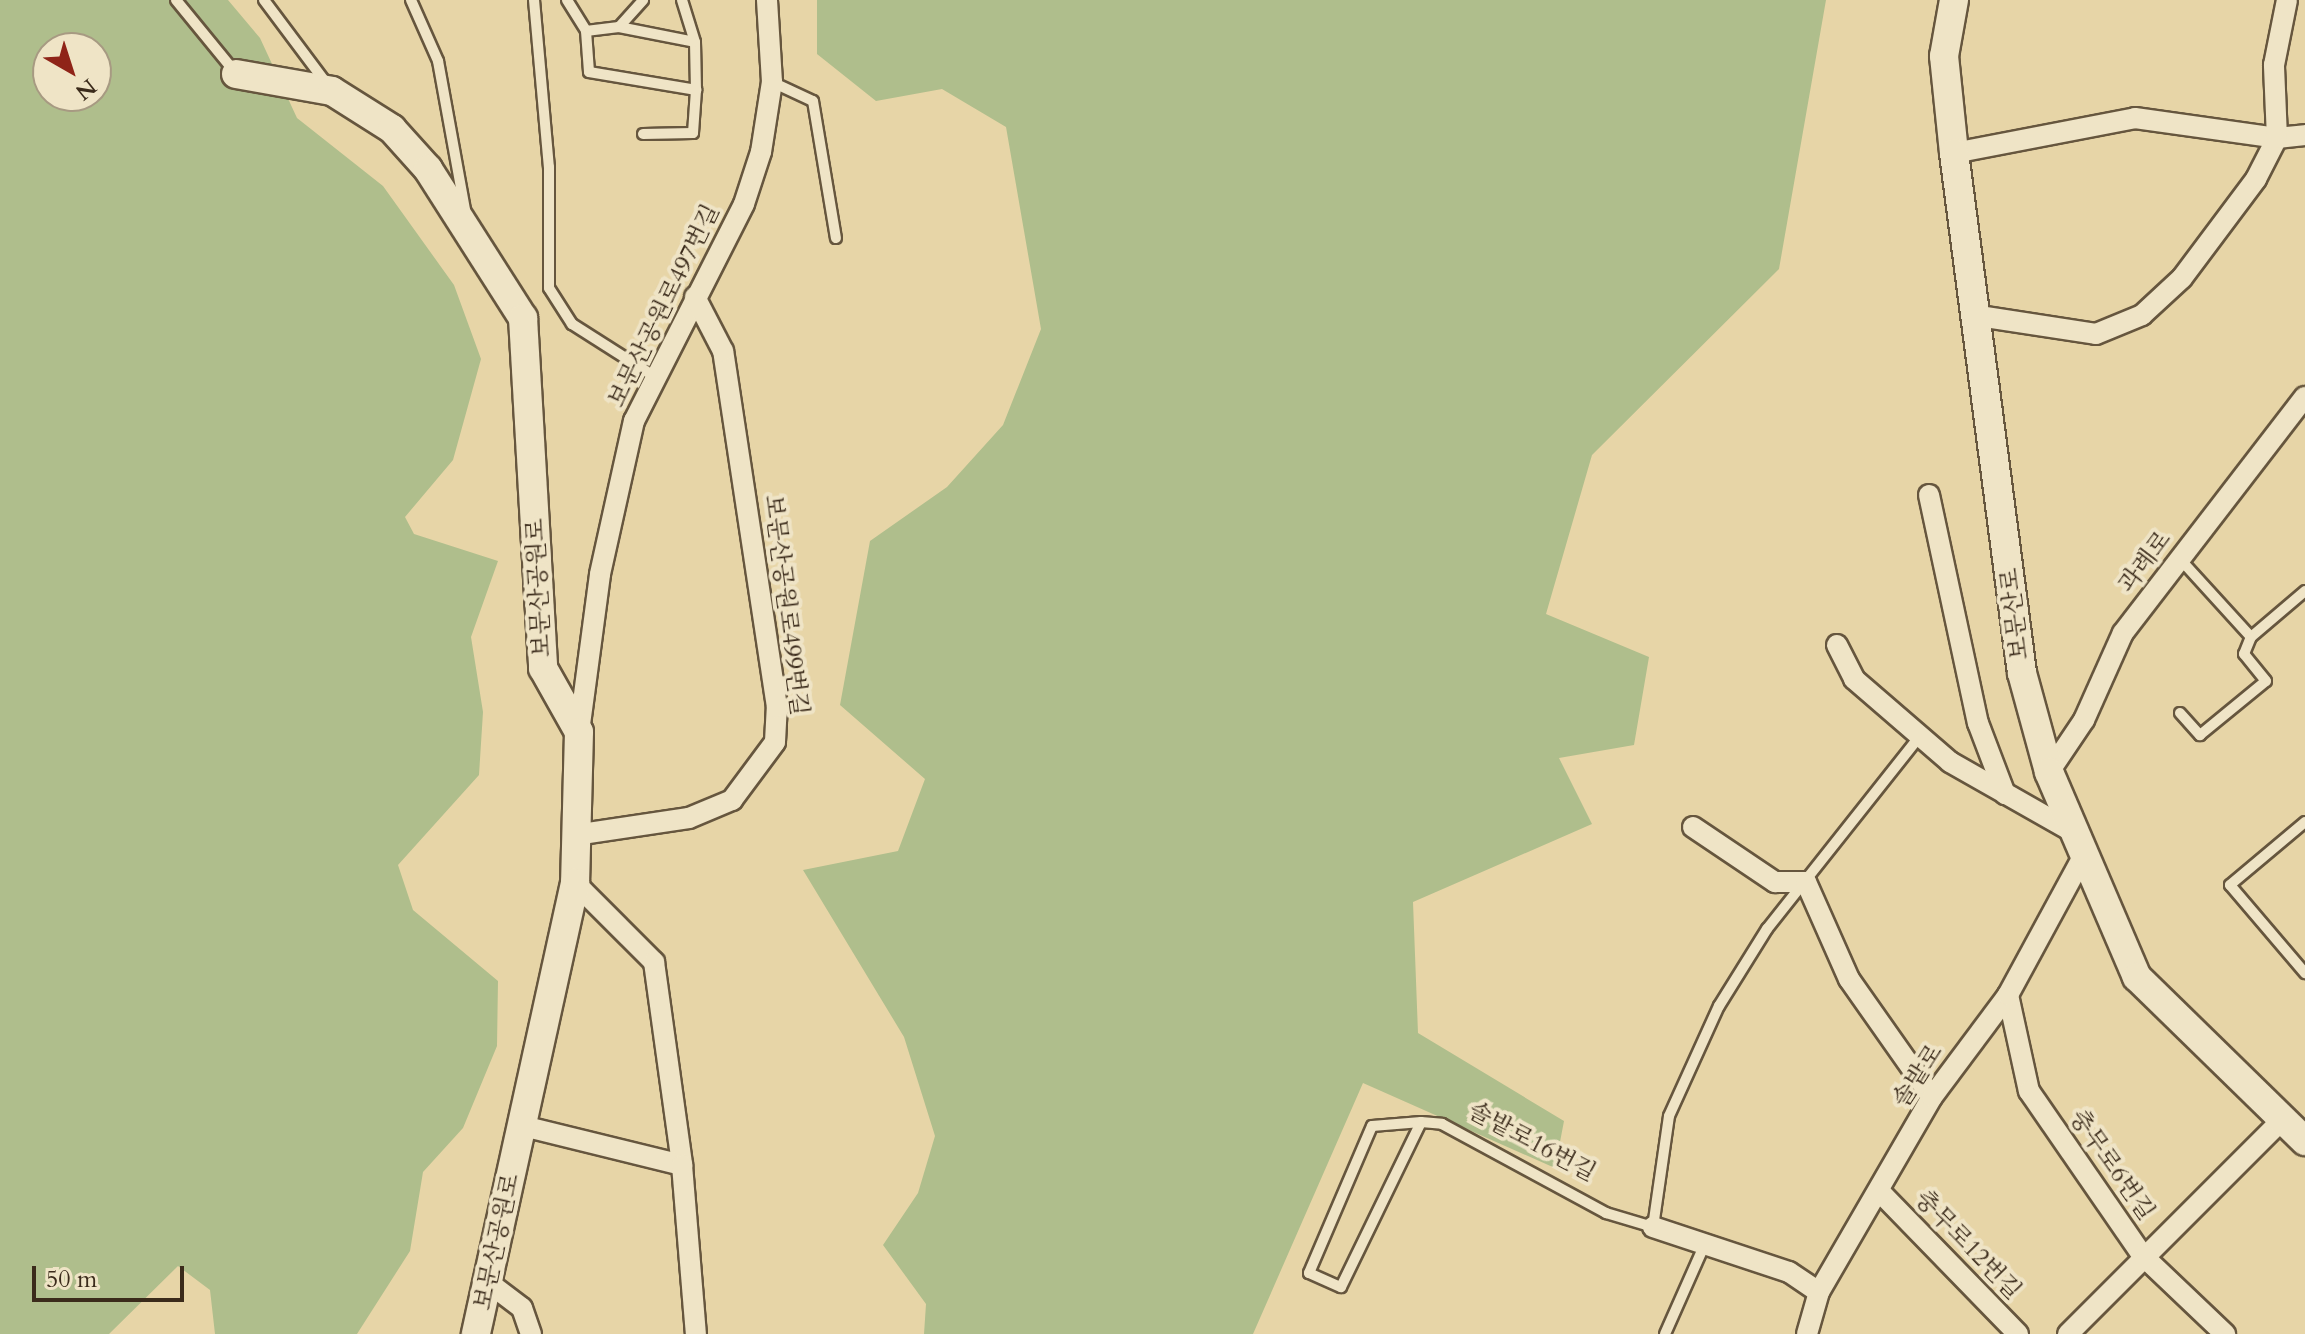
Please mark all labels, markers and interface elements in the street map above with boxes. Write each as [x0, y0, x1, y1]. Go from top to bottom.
north arrow [32, 32, 112, 112]
text: N [69, 71, 103, 107]
street label: 보문산공원로497번길 [602, 200, 726, 412]
street label: 보문산공원로499번길 [758, 493, 814, 717]
street label: 보문산공원로 [521, 518, 557, 658]
street label: 과례로 [2113, 526, 2177, 598]
street label: 보문산로 [1995, 566, 2035, 662]
street label: 솔밭로 [1887, 1039, 1949, 1113]
street label: 솔밭로16번길 [1463, 1096, 1601, 1188]
street label: 충무로6번길 [2063, 1104, 2161, 1226]
street label: 보문산공원로 [468, 1171, 526, 1313]
street label: 충무로12번길 [1909, 1184, 2027, 1306]
scale bar [36, 1250, 188, 1300]
text: 50 m [46, 1263, 97, 1296]

